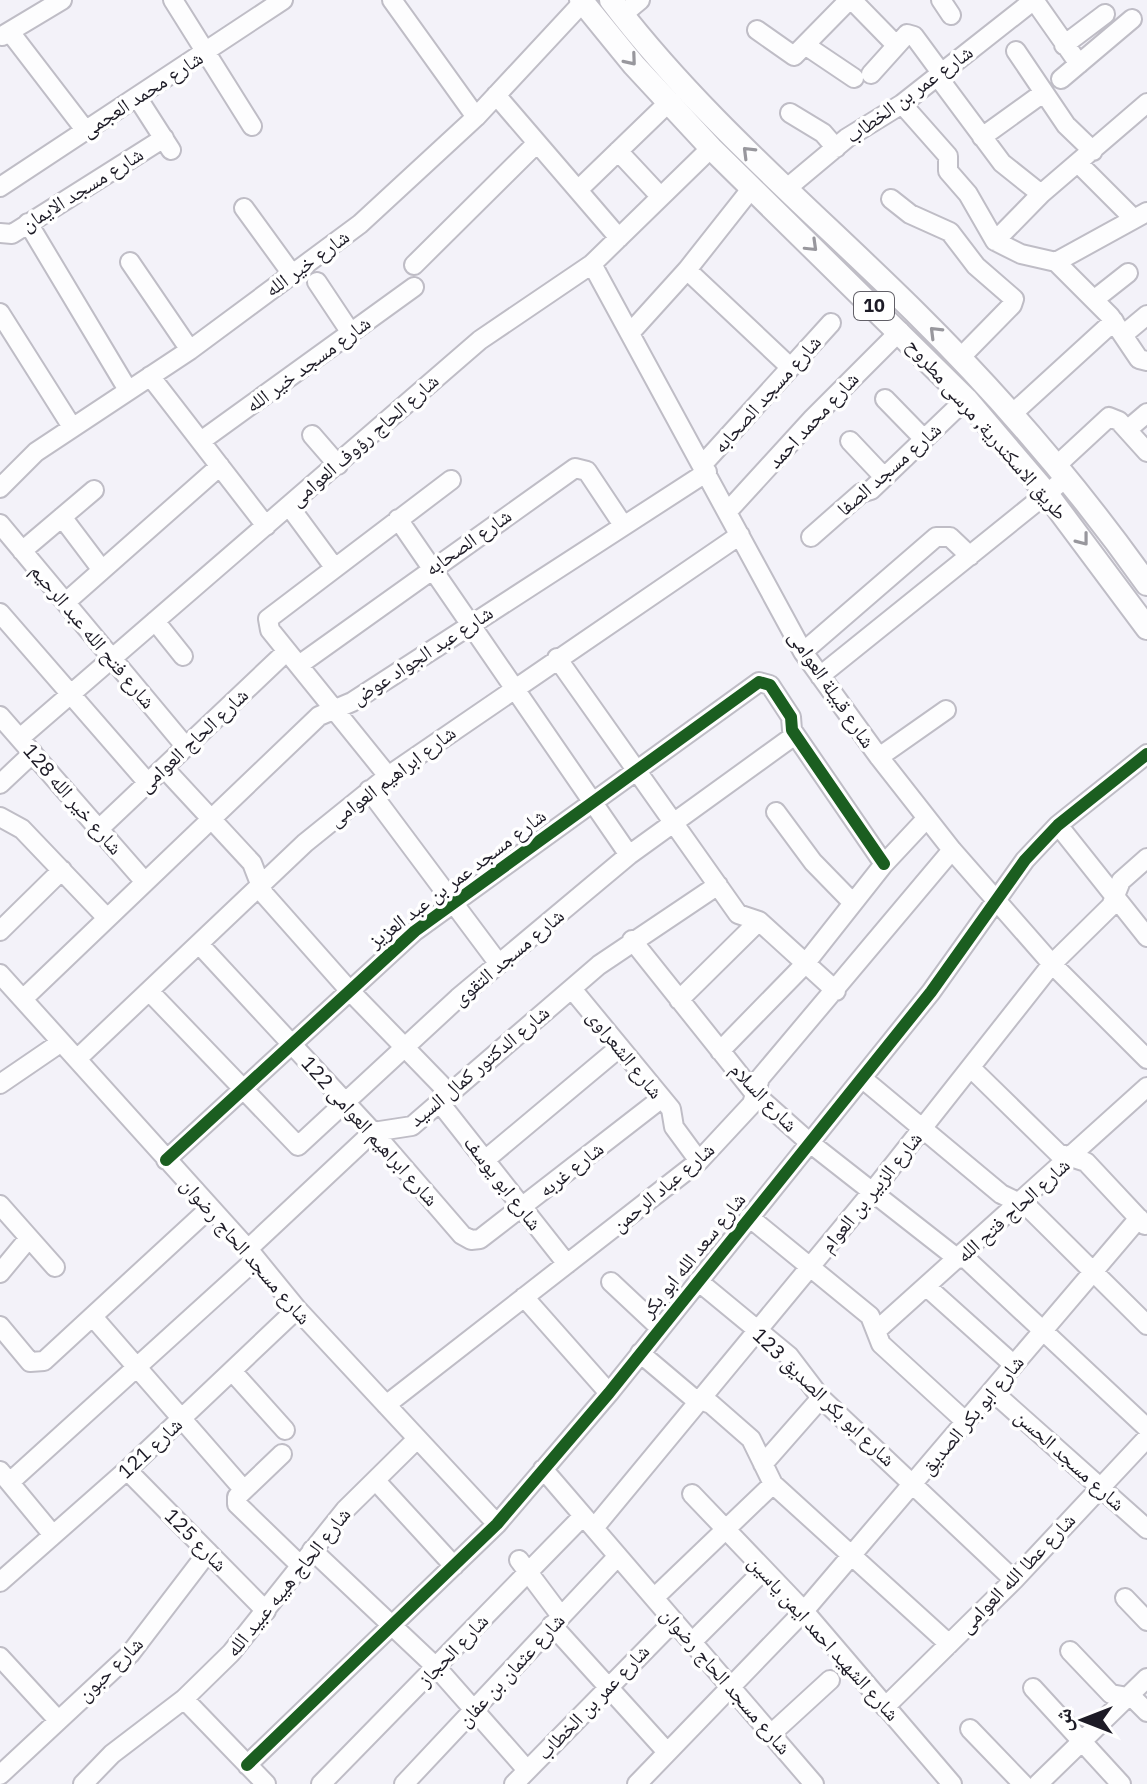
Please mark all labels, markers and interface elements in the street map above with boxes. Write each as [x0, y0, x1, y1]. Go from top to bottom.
street label: شارع عمر بن الخطاب [840, 38, 978, 149]
street label: شارع محمد العجمى [76, 44, 208, 143]
one-way arrow [621, 51, 636, 66]
street label: شارع مسجد الايمان [15, 140, 148, 237]
one-way arrow [743, 146, 757, 161]
street label: شارع خير الله [259, 223, 354, 302]
one-way arrow [803, 237, 817, 252]
road number: 10 [854, 292, 894, 320]
street label: شارع مسجد خير الله [240, 309, 376, 418]
one-way arrow [930, 327, 944, 341]
street label: شارع مسجد الصحابه [706, 329, 827, 458]
street label: طريق الاسكندرية, مرسى مطروح [901, 332, 1074, 525]
street label: شارع محمد احمد [761, 366, 864, 474]
street label: شارع الحاج رؤوف العوامى [283, 367, 444, 512]
street label: شارع مسجد الصفا [831, 416, 947, 521]
street label: شارع الصحابه [419, 502, 517, 581]
one-way arrow [1073, 531, 1088, 545]
street label: شارع فتح الله عبد الرحيم [24, 557, 162, 715]
street label: شارع عبد الجواد عوض [346, 599, 498, 710]
street label: شارع قبيلة العوامى [783, 624, 882, 753]
street label: شارع الحاج العوامى [132, 681, 254, 798]
street label: شارع ابراهيم العوامى [323, 719, 461, 833]
street label: شارع خير الله 128 [18, 737, 129, 860]
street label: شارع مسجد عمر بن عبد العزيز [361, 802, 551, 954]
street label: شارع مسجد التقوى [446, 902, 569, 1011]
street label: شارع الدكتور كمال السيد [403, 999, 555, 1132]
street label: شارع الشعراوى [581, 1003, 670, 1104]
street label: شارع ابراهيم العوامى 122 [295, 1050, 445, 1212]
street label: شارع السلام [724, 1056, 804, 1138]
street label: شارع الزبير بن العوام [813, 1126, 929, 1258]
street label: شارع ابو يوسف [458, 1130, 549, 1235]
street label: شارع غربه [533, 1135, 609, 1202]
street label: شارع عباد الرحمن [606, 1136, 720, 1238]
street label: شارع الحاج فتح الله [950, 1151, 1075, 1268]
street label: شارع مسجد الحاج رضوان [175, 1171, 318, 1330]
street label: شارع سعد الله ابو بكر [633, 1187, 751, 1323]
street label: شارع ابو بكر الصديق 123 [747, 1321, 902, 1472]
street label: شارع ابو بكر الصديق [914, 1349, 1030, 1480]
street label: شارع مسجد الحسن [1009, 1403, 1131, 1516]
street label: شارع 121 [112, 1411, 188, 1484]
street label: شارع الحاج هيبه عبيد الله [219, 1501, 356, 1662]
street label: شارع 125 [159, 1502, 234, 1577]
street label: شارع عطا الله العوامى [952, 1507, 1081, 1639]
street label: شارع الشهيد احمد ايمن ياسين [743, 1549, 906, 1726]
street label: شارع مسجد الحاج رضوان [655, 1601, 798, 1760]
street label: شارع الحجاز [411, 1607, 494, 1693]
street label: شارع عثمان بن عفان [451, 1607, 570, 1732]
street label: شارع حبون [71, 1630, 149, 1707]
street label: شارع عمر بن الخطاب [530, 1638, 655, 1765]
north arrow [1043, 1680, 1123, 1760]
text: ش [1048, 1708, 1077, 1732]

